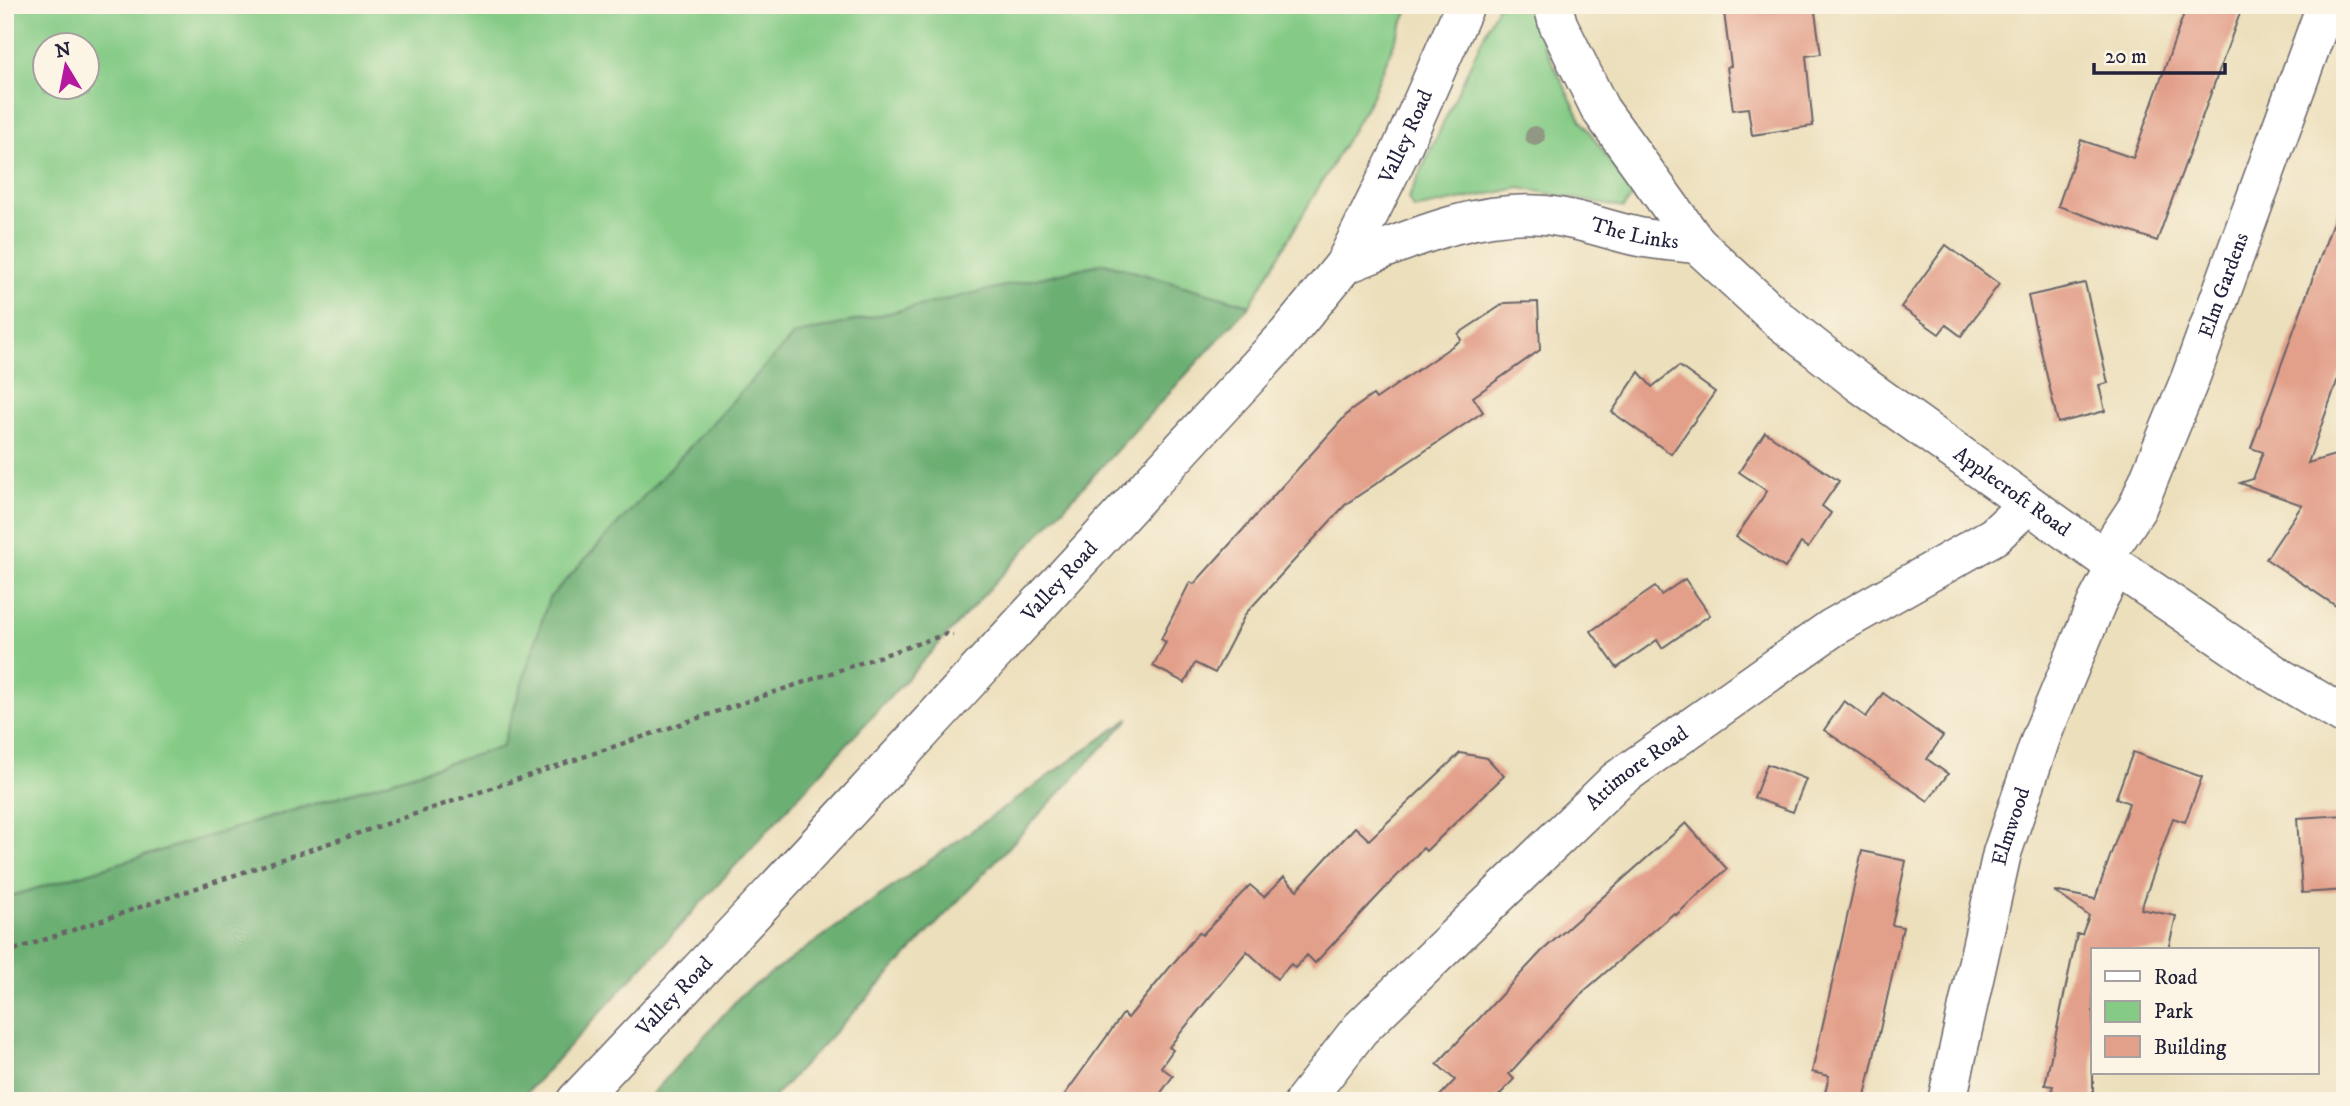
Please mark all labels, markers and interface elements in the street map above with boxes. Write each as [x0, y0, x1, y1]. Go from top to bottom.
north arrow [32, 32, 102, 102]
scale bar [2094, 32, 2226, 76]
text: N [54, 38, 73, 63]
text: 20 m [2105, 44, 2147, 70]
street label: Valley Road [1373, 85, 1439, 189]
street label: The Links [1588, 212, 1680, 255]
street label: Elm Gardens [2193, 229, 2255, 342]
street label: Applecroft Road [1948, 441, 2076, 543]
street label: Valley Road [1016, 536, 1104, 628]
street label: Attimore Road [1580, 720, 1694, 816]
street label: Elmwood [1987, 783, 2036, 868]
legend [2091, 948, 2318, 1074]
street label: Valley Road [630, 951, 719, 1043]
text: Road [2154, 965, 2198, 991]
text: Park [2154, 999, 2194, 1025]
text: Building [2154, 1035, 2227, 1061]

